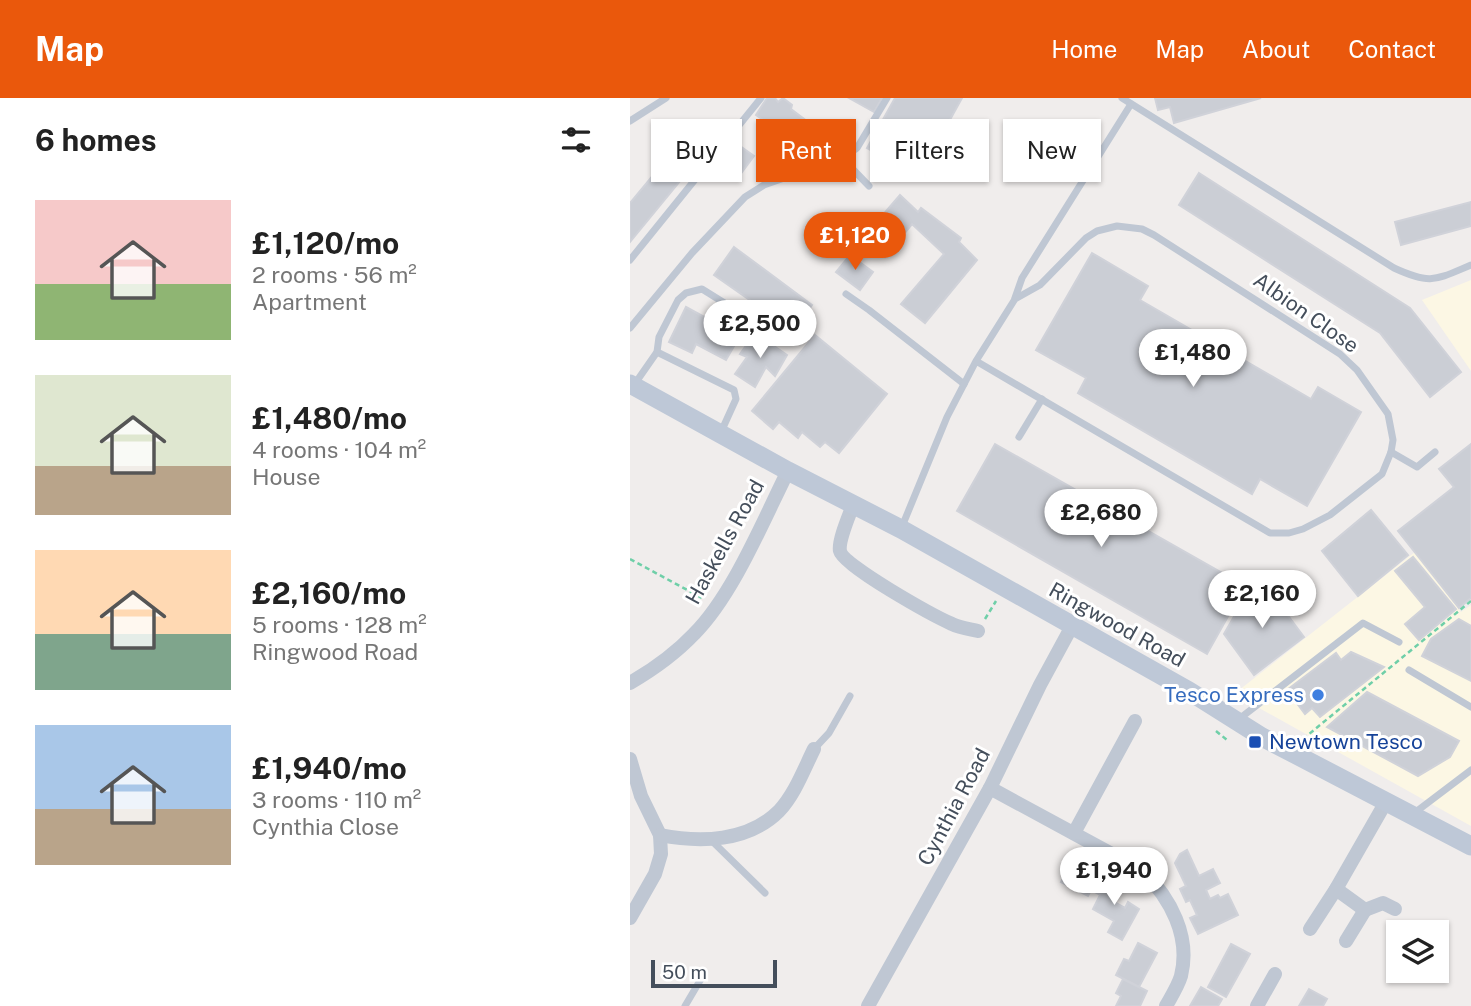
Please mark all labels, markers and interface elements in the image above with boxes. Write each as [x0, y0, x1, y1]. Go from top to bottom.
text: Map [35, 30, 104, 68]
text: Home [1051, 35, 1117, 63]
text: Map [1155, 35, 1204, 63]
text: About [1242, 35, 1310, 63]
text: Contact [1348, 35, 1436, 63]
chip: Buy [651, 119, 742, 182]
chip: Rent [756, 119, 856, 182]
chip: Filters [870, 119, 989, 182]
chip: New [1003, 119, 1101, 182]
icon: filters [557, 121, 595, 159]
text: 6 homes [35, 122, 157, 158]
pin: £1,120 [798, 212, 912, 272]
text: £1,120 [820, 221, 890, 248]
text: £1,120/mo [252, 225, 399, 261]
icon: home [91, 228, 175, 312]
text: 2 rooms · 56 m² [252, 261, 417, 288]
street label: Albion Close [1249, 267, 1364, 358]
text: Apartment [252, 288, 367, 315]
pin: £2,500 [703, 300, 817, 360]
text: £2,500 [720, 309, 800, 336]
pin: £1,480 [1136, 330, 1250, 389]
text: £1,480 [1155, 338, 1231, 365]
text: £1,480/mo [252, 400, 407, 436]
icon: home [91, 403, 175, 487]
text: 4 rooms · 104 m² [252, 436, 426, 463]
text: House [252, 463, 320, 490]
street label: Haskells Road [680, 475, 769, 609]
pin: £2,680 [1044, 490, 1158, 549]
text: £2,680 [1060, 498, 1142, 525]
pin: £2,160 [1205, 570, 1319, 630]
text: £2,160/mo [252, 575, 406, 611]
street label: Ringwood Road [1045, 577, 1190, 672]
icon: home [91, 578, 175, 662]
text: £2,160 [1224, 579, 1300, 606]
text: 5 rooms · 128 m² [252, 611, 427, 638]
text: Ringwood Road [252, 638, 418, 665]
place label: Tesco Express [1164, 682, 1304, 707]
marker: Tesco Express [1310, 687, 1326, 703]
place label: Newtown Tesco [1269, 729, 1423, 754]
marker: Newtown Tesco [1247, 734, 1263, 750]
street label: Cynthia Road [912, 744, 995, 870]
text: £1,940/mo [252, 750, 407, 786]
icon: home [91, 753, 175, 837]
text: 3 rooms · 110 m² [252, 786, 421, 813]
text: Cynthia Close [252, 813, 399, 840]
pin: £1,940 [1057, 848, 1171, 907]
text: £1,940 [1076, 856, 1152, 883]
map controls [1386, 920, 1449, 983]
button: layers [1386, 920, 1449, 983]
scale bar [651, 957, 777, 989]
text: 50 m [662, 961, 707, 983]

